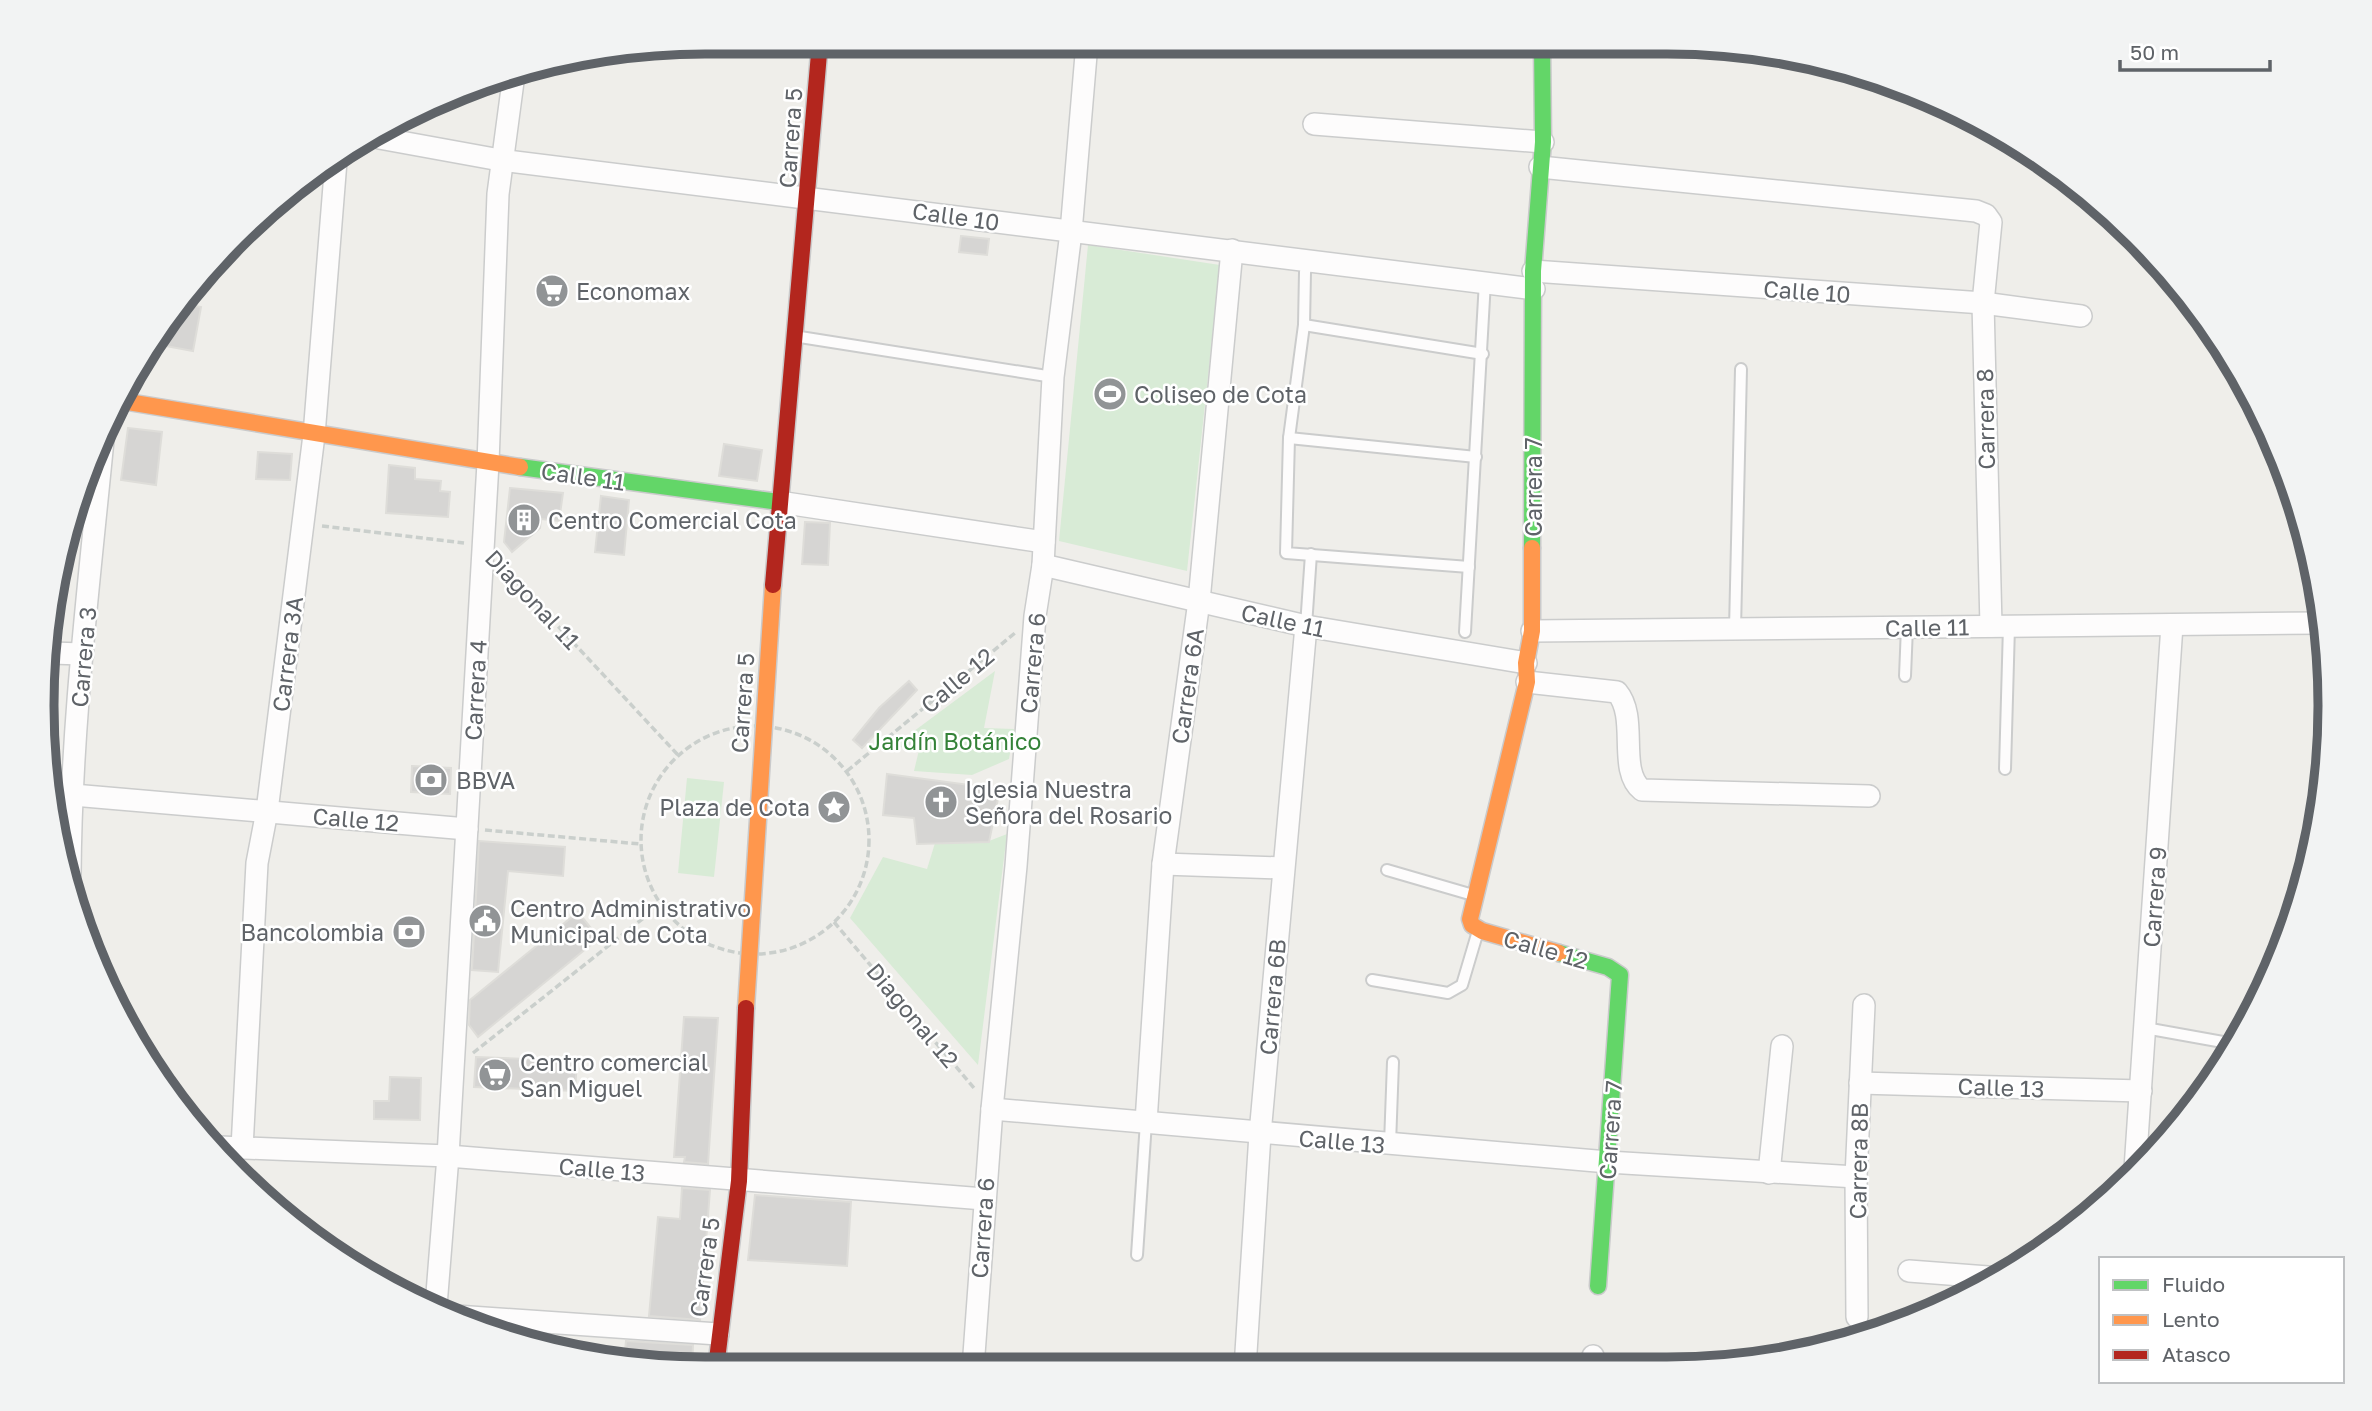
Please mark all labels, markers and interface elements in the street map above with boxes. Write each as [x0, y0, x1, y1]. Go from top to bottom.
scale bar [2120, 28, 2270, 72]
text: 50 m [2130, 39, 2179, 65]
street label: Carrera 5 [773, 87, 807, 189]
street label: Calle 10 [911, 196, 1001, 236]
supermarket icon: Economax [533, 272, 571, 310]
street label: Calle 10 [1762, 274, 1852, 308]
place label: Economax [576, 277, 690, 305]
street label: Carrera 8 [1970, 368, 2000, 470]
sports icon: Coliseo de Cota [1091, 375, 1129, 413]
place label: Coliseo de Cota [1134, 380, 1307, 408]
street label: Carrera 7 [1519, 437, 1547, 537]
street label: Calle 11 [539, 456, 627, 496]
building icon: Centro Comercial Cota [505, 501, 543, 539]
place label: Centro Comercial Cota [548, 506, 797, 534]
street label: Diagonal 11 [480, 543, 586, 655]
street label: Carrera 3A [266, 595, 308, 713]
street label: Calle 11 [1239, 598, 1327, 642]
street label: Carrera 3 [65, 606, 101, 708]
street label: Carrera 6 [1014, 611, 1050, 715]
street label: Calle 11 [1884, 612, 1970, 642]
street label: Carrera 6A [1165, 626, 1209, 746]
street label: Carrera 4 [458, 639, 492, 741]
street label: Calle 12 [915, 641, 999, 719]
street label: Carrera 5 [725, 652, 759, 754]
park label: Jardín Botánico [869, 727, 1041, 755]
bank icon: BBVA [412, 761, 450, 799]
place label: BBVA [456, 766, 515, 794]
place label: Iglesia Nuestra Señora del Rosario [965, 775, 1172, 829]
church icon: Iglesia Nuestra Señora del Rosario [922, 783, 960, 821]
place icon: Plaza de Cota [815, 788, 853, 826]
place label: Plaza de Cota [659, 793, 810, 821]
street label: Calle 12 [312, 801, 400, 837]
street label: Carrera 9 [2137, 846, 2171, 948]
place label: Centro Administrativo Municipal de Cota [510, 894, 751, 948]
public building icon: Centro Administrativo Municipal de Cota [466, 902, 504, 940]
bank icon: Bancolombia [390, 913, 428, 951]
place label: Bancolombia [241, 918, 384, 946]
street label: Calle 12 [1500, 924, 1592, 974]
street label: Carrera 6B [1253, 938, 1291, 1056]
street label: Diagonal 12 [861, 957, 965, 1073]
place label: Centro comercial San Miguel [520, 1048, 708, 1102]
supermarket icon: Centro comercial San Miguel [476, 1056, 514, 1094]
street label: Calle 13 [1957, 1071, 2045, 1103]
street label: Carrera 7 [1593, 1079, 1627, 1181]
street label: Carrera 8B [1843, 1102, 1873, 1220]
street label: Calle 13 [1298, 1123, 1386, 1159]
street label: Calle 13 [558, 1151, 646, 1187]
street label: Carrera 6 [965, 1177, 999, 1279]
street label: Carrera 5 [683, 1215, 725, 1319]
legend [2099, 1257, 2344, 1383]
text: Fluido [2162, 1271, 2225, 1297]
text: Lento [2162, 1306, 2220, 1332]
text: Atasco [2162, 1341, 2231, 1367]

